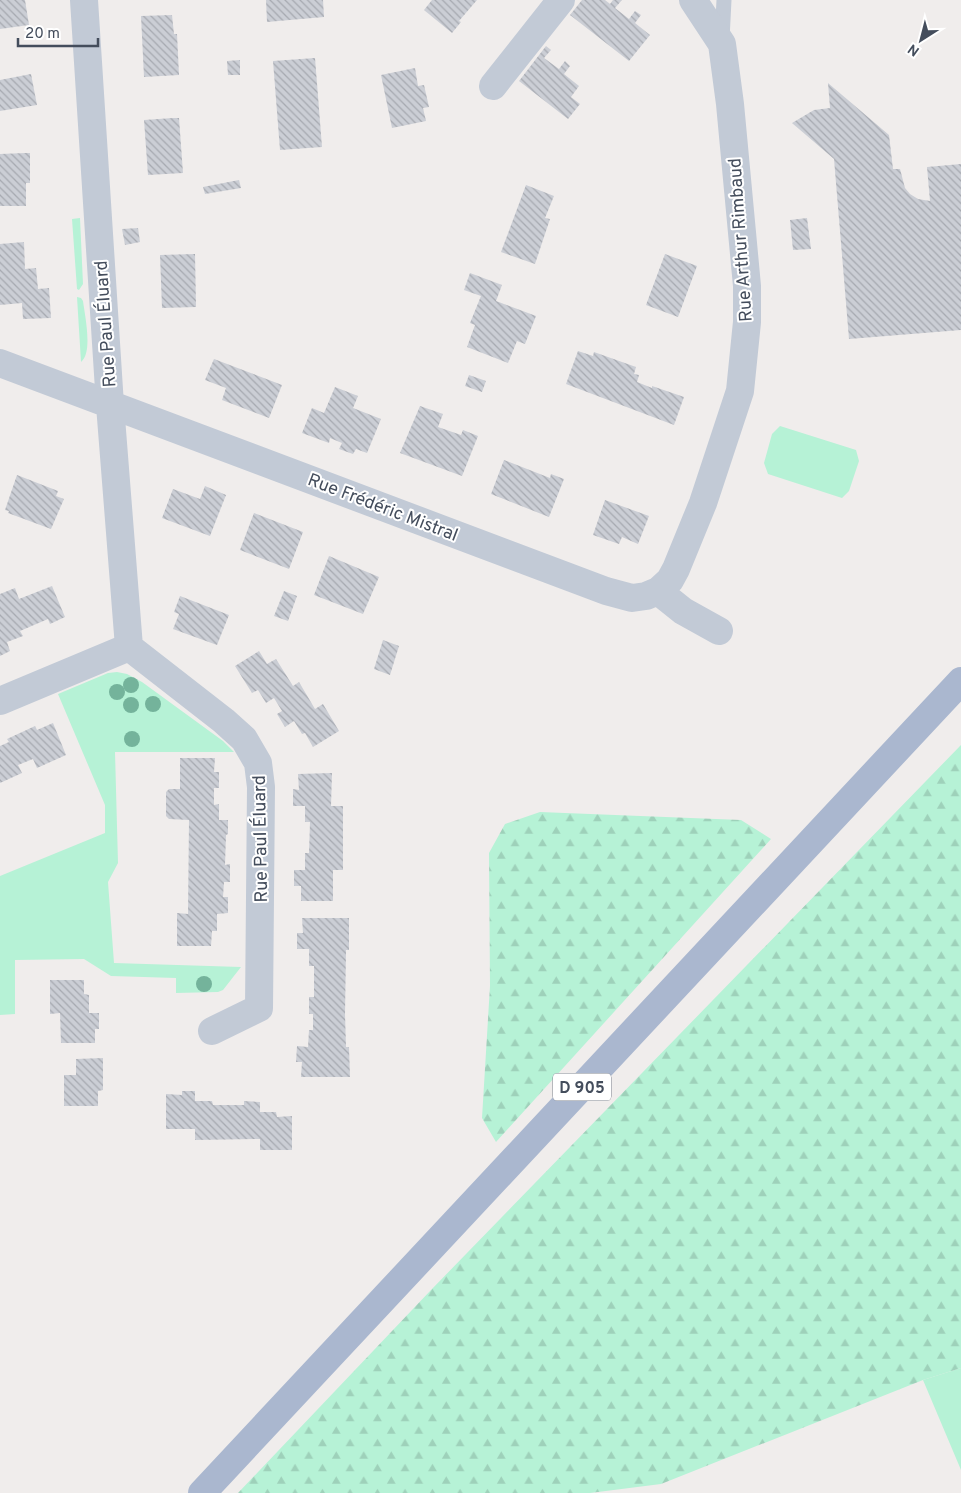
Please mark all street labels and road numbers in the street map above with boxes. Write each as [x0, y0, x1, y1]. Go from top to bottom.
street label: Rue Arthur Rimbaud [724, 157, 759, 323]
street label: Rue Paul Éluard [89, 260, 122, 388]
street label: Rue Frédéric Mistral [304, 469, 461, 548]
street label: Rue Paul Éluard [247, 775, 274, 903]
road number: D 905 [553, 1074, 611, 1100]

